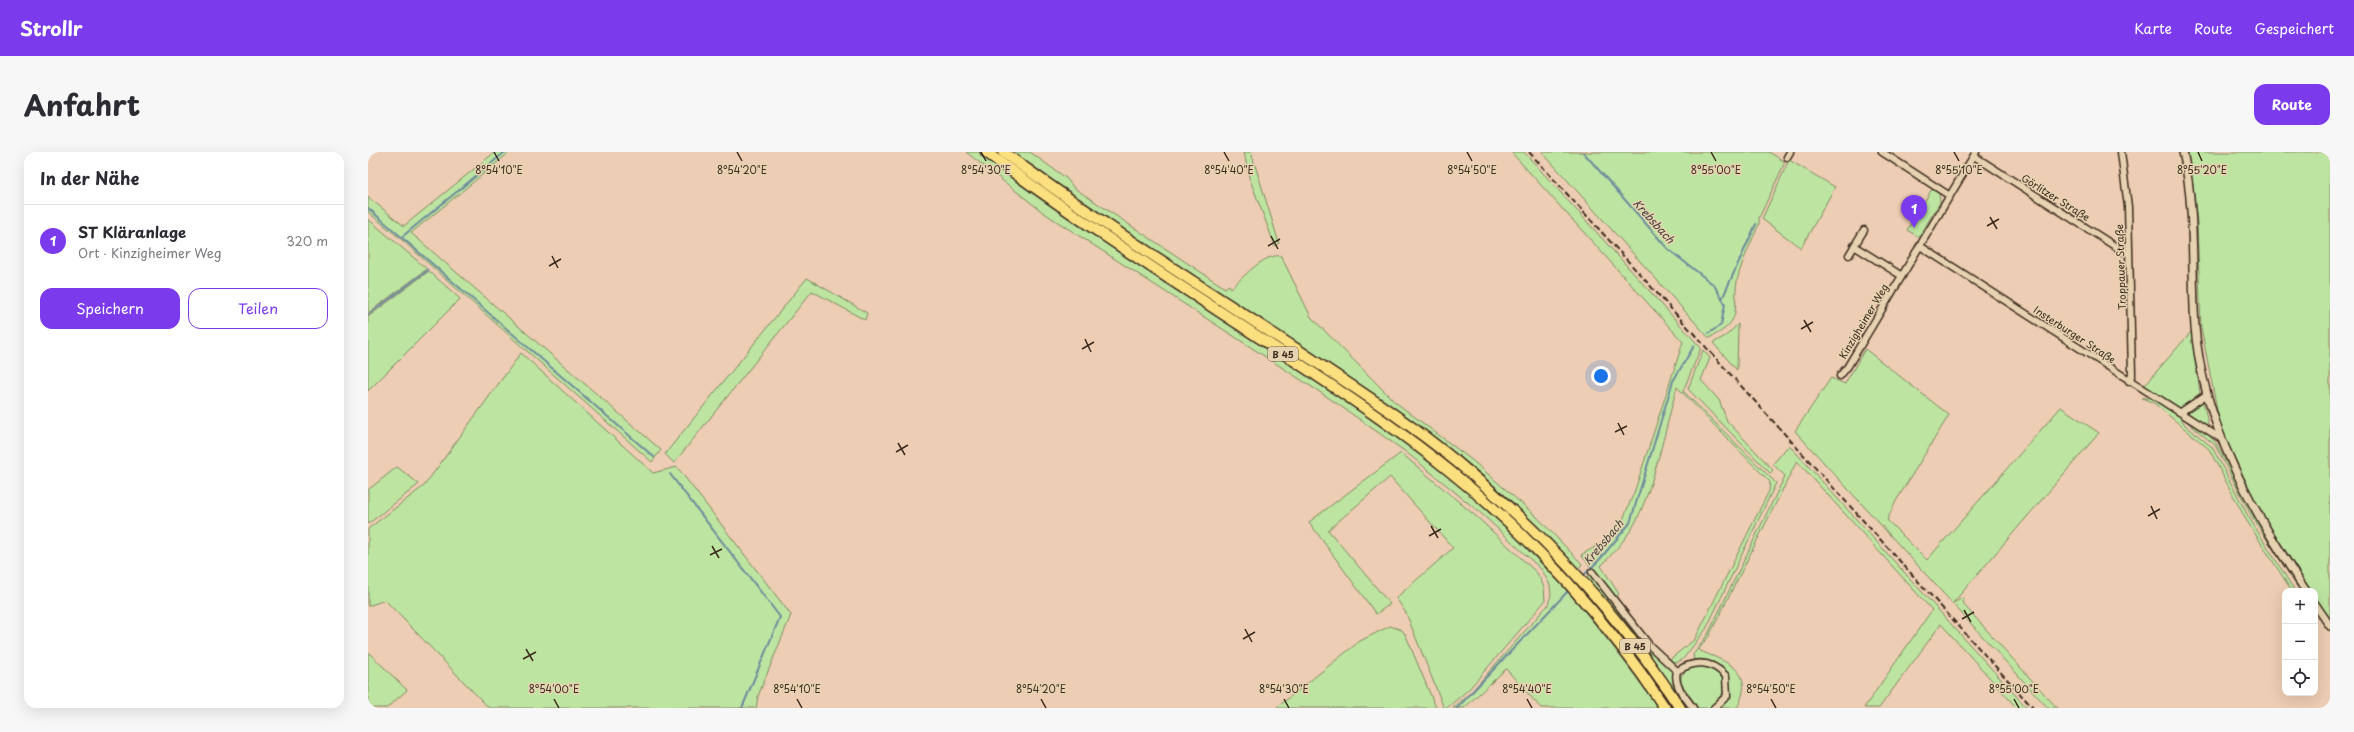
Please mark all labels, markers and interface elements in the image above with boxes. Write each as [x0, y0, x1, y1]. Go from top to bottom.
text: Strollr [20, 14, 83, 42]
text: Karte [2134, 18, 2172, 39]
text: Route [2194, 18, 2232, 39]
text: Gespeichert [2254, 18, 2334, 39]
text: Anfahrt [24, 83, 140, 126]
button: Route [2254, 84, 2330, 125]
text: 8°54'10"E [475, 162, 523, 177]
text: 8°54'20"E [717, 162, 767, 177]
text: 8°54'30"E [961, 162, 1011, 177]
text: 8°54'40"E [1204, 162, 1254, 177]
text: 8°54'50"E [1447, 162, 1497, 177]
text: 8°55'00"E [1691, 162, 1741, 177]
text: 8°55'10"E [1935, 162, 1983, 177]
text: 8°55'20"E [2177, 162, 2227, 177]
text: In der Nähe [40, 165, 139, 191]
street label: Görlitzer Straße [2019, 170, 2093, 224]
water label: Krebsbach [1629, 195, 1679, 247]
pin: 1 [1901, 195, 1927, 228]
text: ST Kläranlage [78, 220, 186, 243]
street label: Troppauer Straße [2111, 224, 2129, 310]
text: 1 [50, 231, 56, 250]
text: 320 m [286, 231, 328, 250]
text: Ort · Kinzigheimer Weg [78, 243, 221, 262]
street label: Kinzigheimer Weg [1835, 281, 1891, 361]
button: Speichern [40, 288, 180, 329]
button: Teilen [188, 288, 328, 329]
street label: Insterburger Straße [2031, 302, 2119, 366]
road number: B 45 [1268, 347, 1298, 361]
your location [1591, 366, 1611, 386]
water label: Krebsbach [1579, 515, 1627, 568]
map controls [2282, 588, 2318, 696]
button: + [2282, 588, 2318, 624]
button: − [2282, 624, 2318, 660]
road number: B 45 [1620, 639, 1650, 653]
button: locate [2282, 660, 2318, 696]
text: 8°54'00"E [529, 681, 579, 696]
text: 8°54'10"E [773, 681, 821, 696]
text: 8°54'20"E [1016, 681, 1066, 696]
text: 8°54'30"E [1259, 681, 1309, 696]
text: 8°54'40"E [1502, 681, 1552, 696]
text: 8°54'50"E [1746, 681, 1796, 696]
text: 8°55'00"E [1989, 681, 2039, 696]

